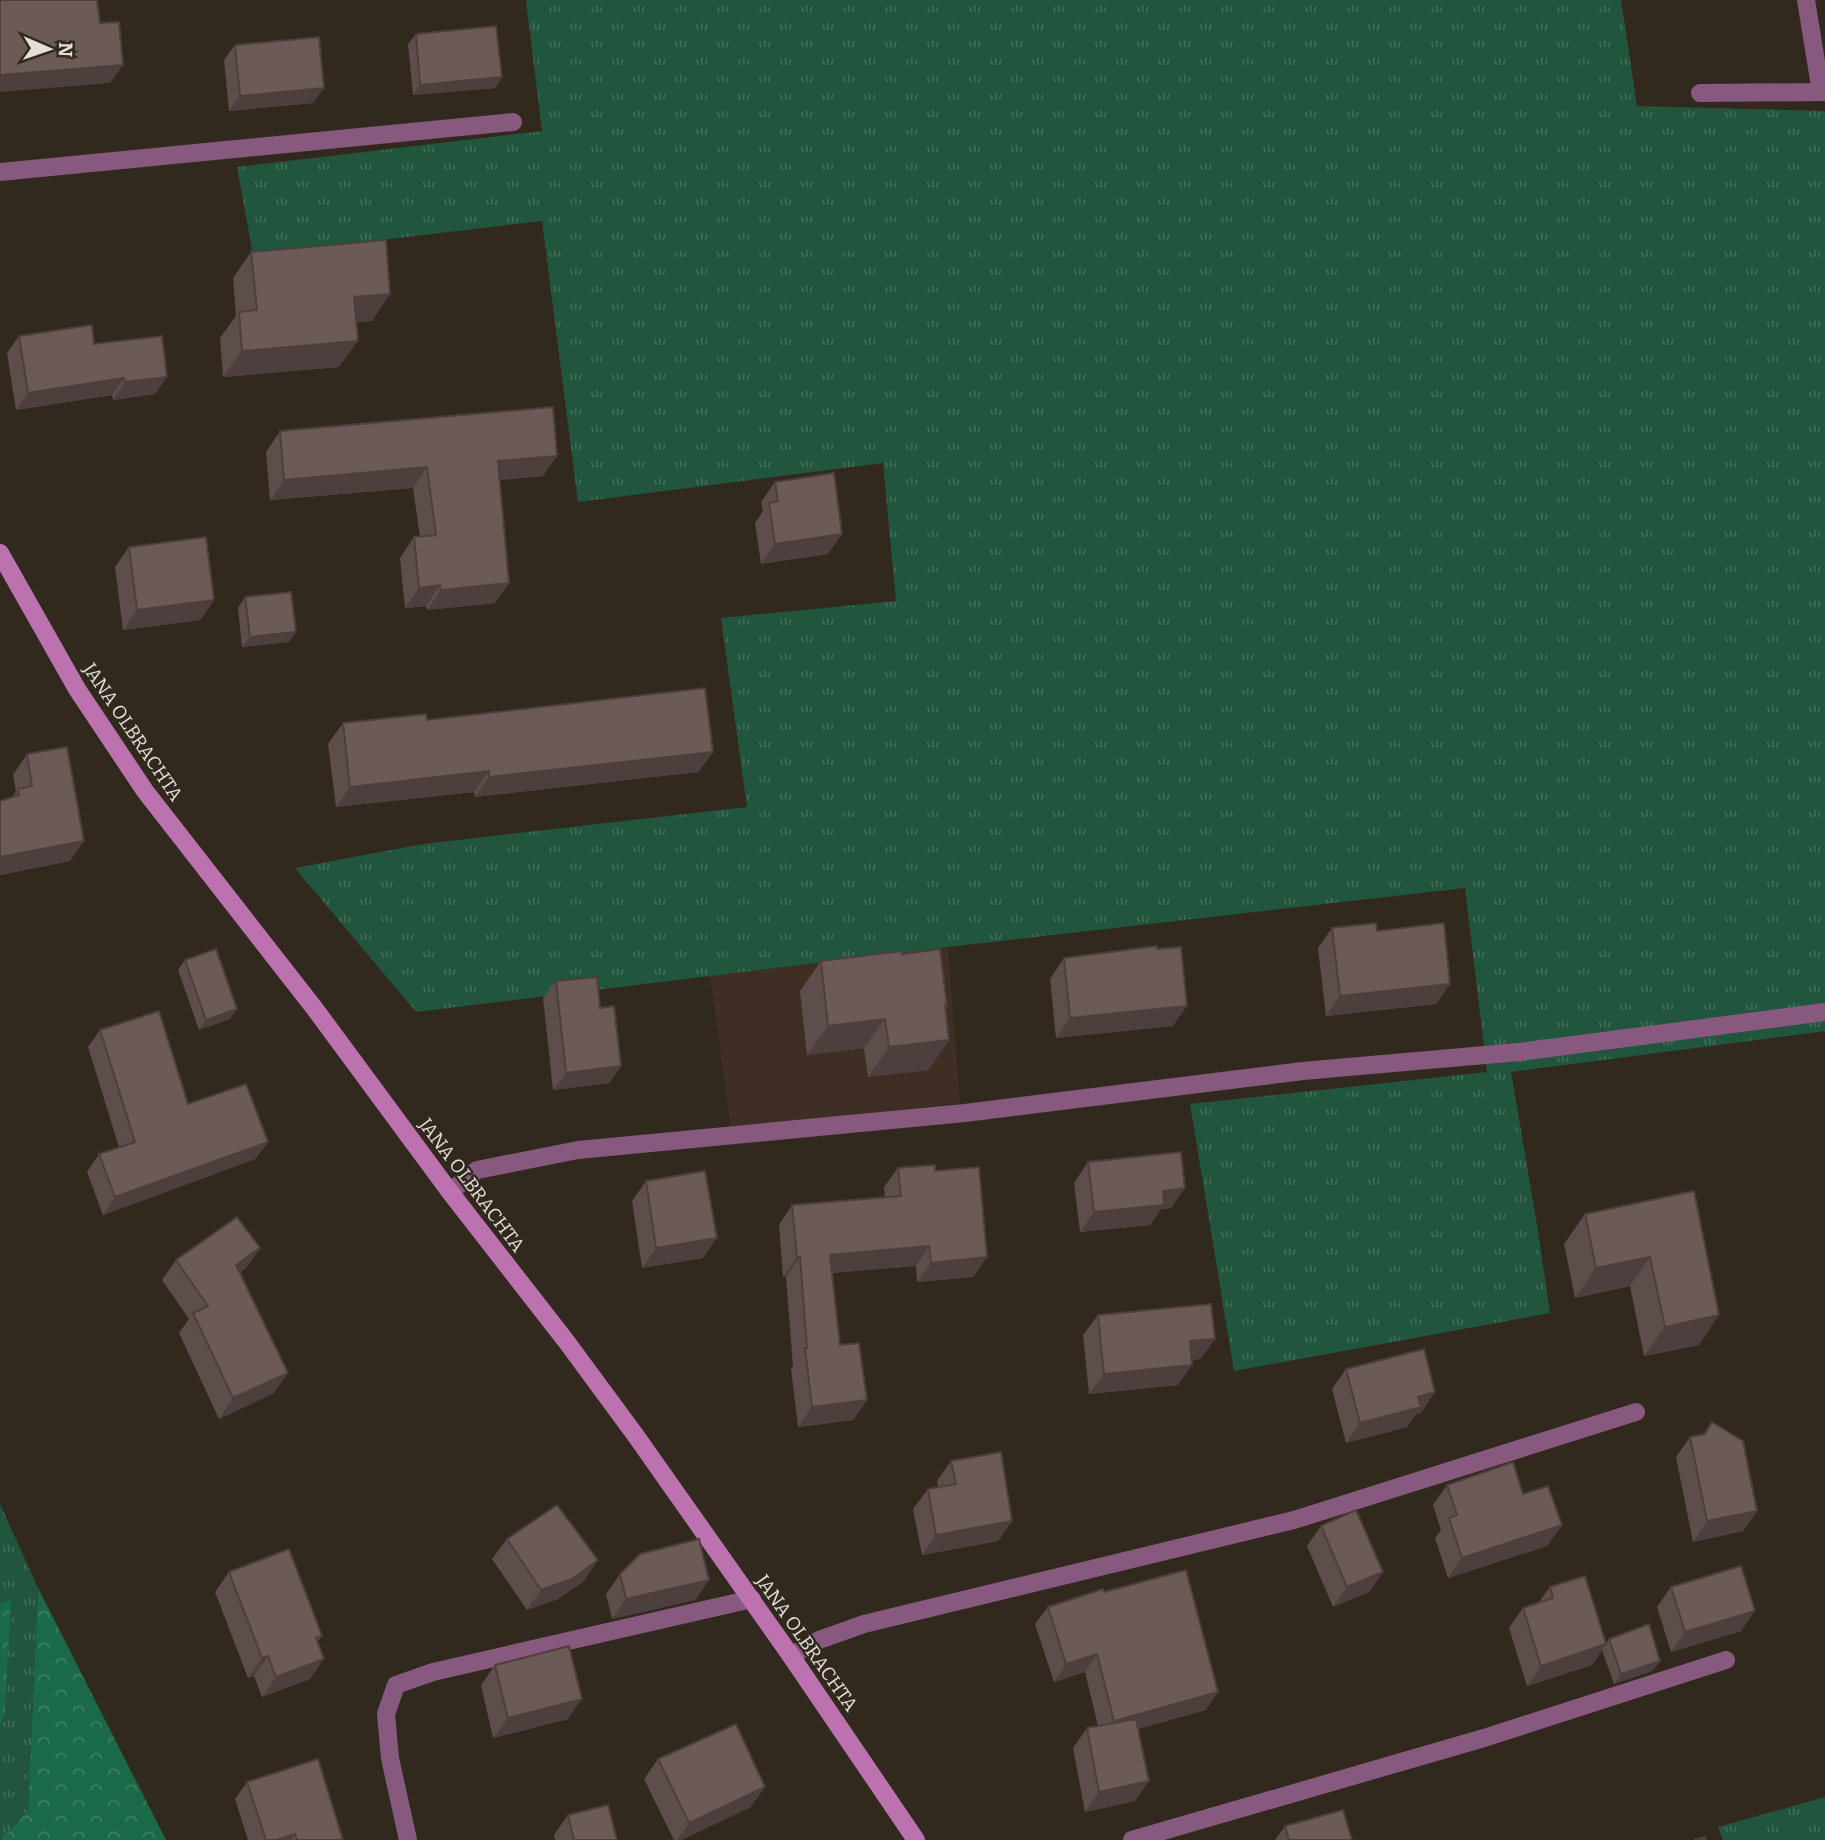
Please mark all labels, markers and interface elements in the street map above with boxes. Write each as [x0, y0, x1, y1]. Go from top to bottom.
north arrow [14, 14, 84, 84]
text: N [54, 42, 77, 58]
street label: JANA OLBRACHTA [78, 658, 188, 806]
street label: JANA OLBRACHTA [414, 1113, 530, 1257]
street label: JANA OLBRACHTA [751, 1569, 863, 1716]

